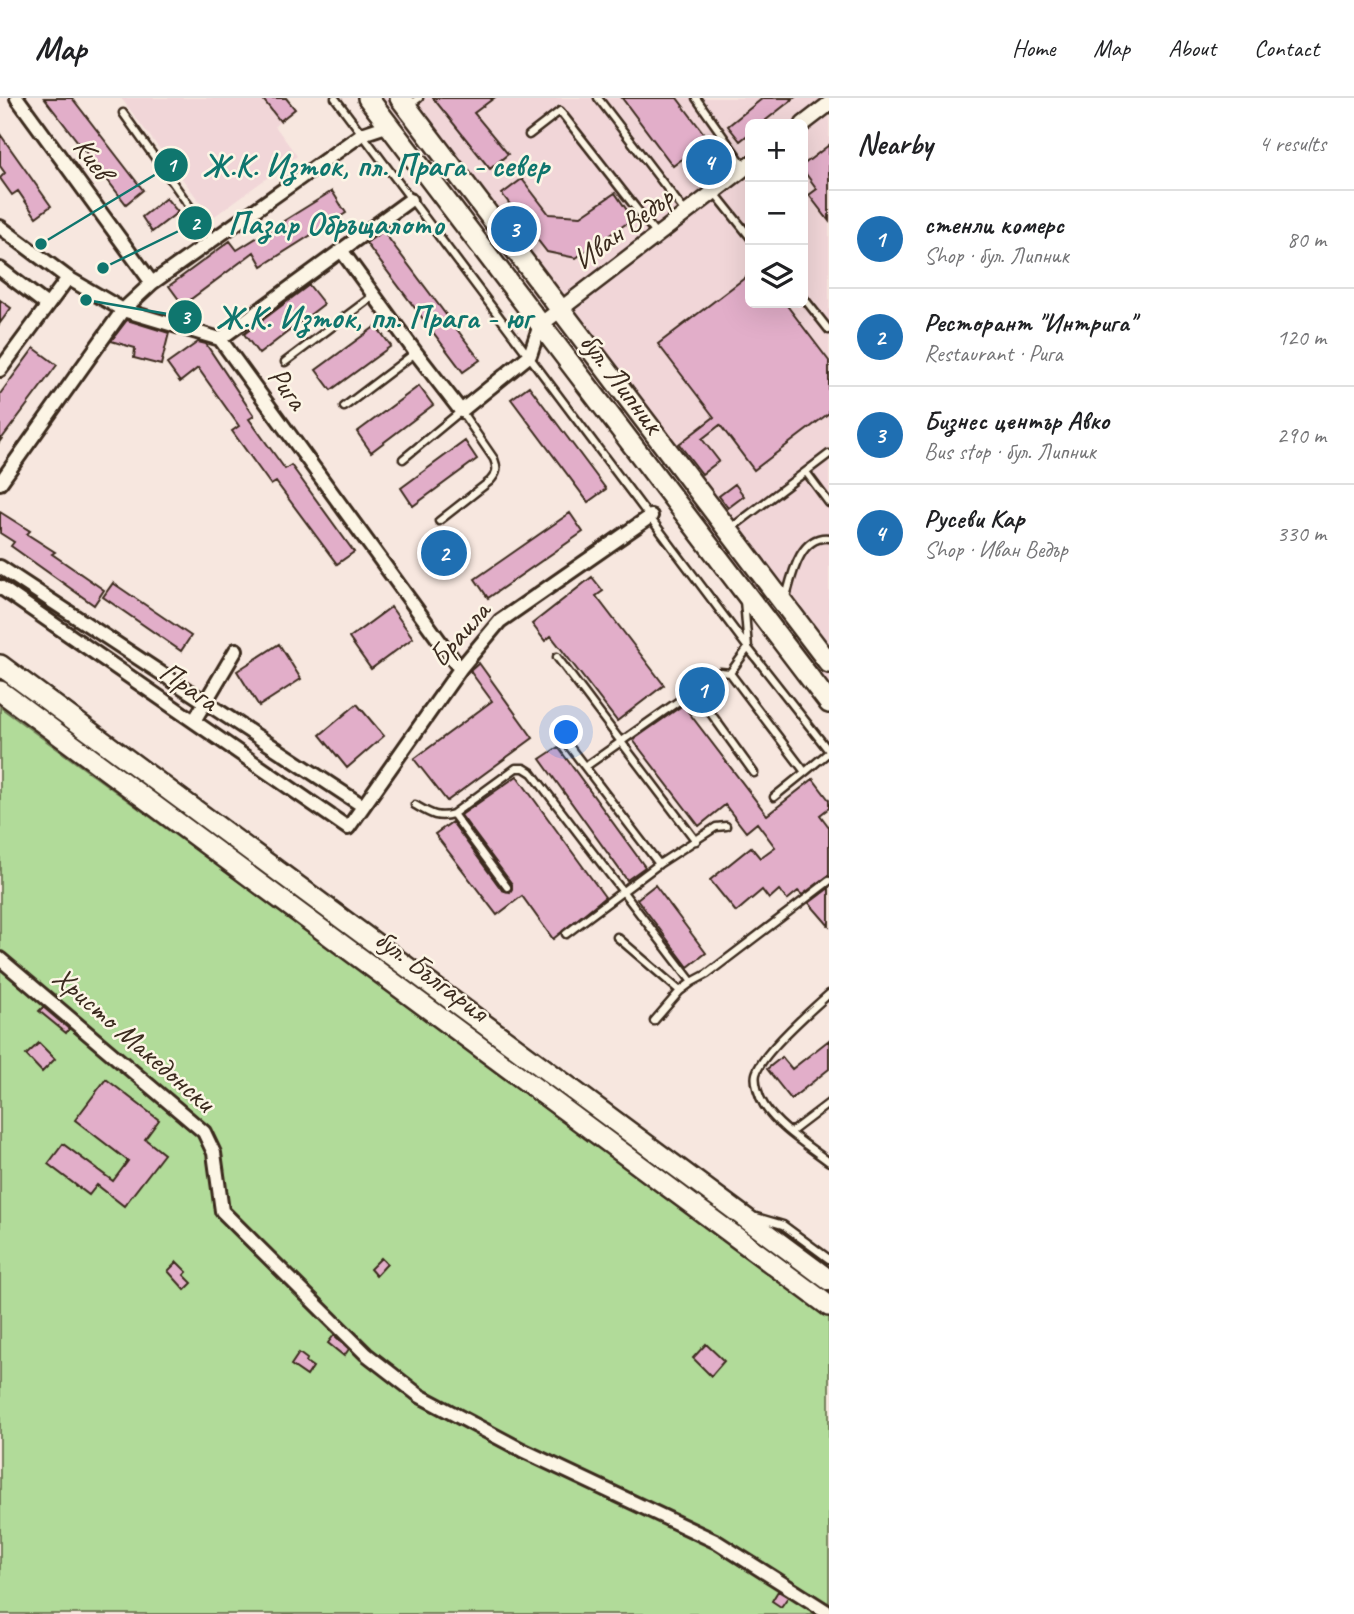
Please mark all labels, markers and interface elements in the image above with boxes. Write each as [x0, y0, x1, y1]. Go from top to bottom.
text: Map [35, 27, 86, 69]
text: Home [1012, 33, 1055, 63]
text: Map [1093, 33, 1130, 63]
text: About [1168, 33, 1216, 63]
text: Contact [1254, 33, 1319, 63]
map controls [745, 119, 808, 308]
button: + [745, 119, 808, 182]
text: Nearby [857, 125, 933, 163]
street label: Киев [65, 129, 125, 192]
text: 4 results [1259, 129, 1326, 158]
pin: 4 [686, 136, 732, 188]
callout: Ж.К. Изток, пл. Прага - север [154, 138, 563, 191]
text: Ж.К. Изток, пл. Прага - север [203, 145, 552, 187]
text: 1 [166, 152, 178, 178]
street label: Иван Ведър [565, 177, 682, 278]
button: − [745, 182, 808, 245]
callout: Пазар Обръщалото [177, 196, 459, 249]
text: Пазар Обръщалото [228, 203, 445, 245]
pin: 3 [491, 203, 537, 255]
text: стенли комерс [924, 208, 1064, 241]
text: 2 [190, 210, 202, 236]
text: 1 [875, 225, 885, 254]
text: 80 m [1287, 225, 1326, 254]
text: Shop · бул. Липник [924, 241, 1069, 270]
button: layers [745, 245, 808, 308]
callout: Ж.К. Изток, пл. Прага - юг [167, 290, 546, 343]
text: Ж.К. Изток, пл. Прага - юг [216, 297, 536, 339]
text: 3 [180, 304, 192, 330]
text: Ресторант "Интрига" [924, 306, 1135, 339]
text: 2 [875, 323, 885, 352]
text: 120 m [1277, 323, 1326, 352]
street label: бул. Липник [571, 324, 674, 443]
text: Restaurant · Рига [924, 339, 1062, 368]
street label: Рига [260, 359, 318, 419]
text: Бизнес център Авко [924, 404, 1109, 437]
text: 3 [875, 421, 885, 450]
text: 290 m [1277, 421, 1326, 450]
text: Bus stop · бул. Липник [924, 437, 1096, 466]
text: Русеви Кар [924, 502, 1025, 535]
text: 4 [875, 519, 885, 548]
text: 330 m [1277, 519, 1326, 548]
pin: 2 [421, 527, 467, 579]
text: Shop · Иван Ведър [924, 535, 1068, 564]
street label: Браила [420, 591, 500, 675]
street label: Прага [152, 652, 227, 721]
pin: 1 [679, 664, 725, 716]
your location [549, 715, 583, 749]
street label: бул. България [368, 920, 499, 1032]
street label: Христо Македонски [45, 958, 225, 1121]

